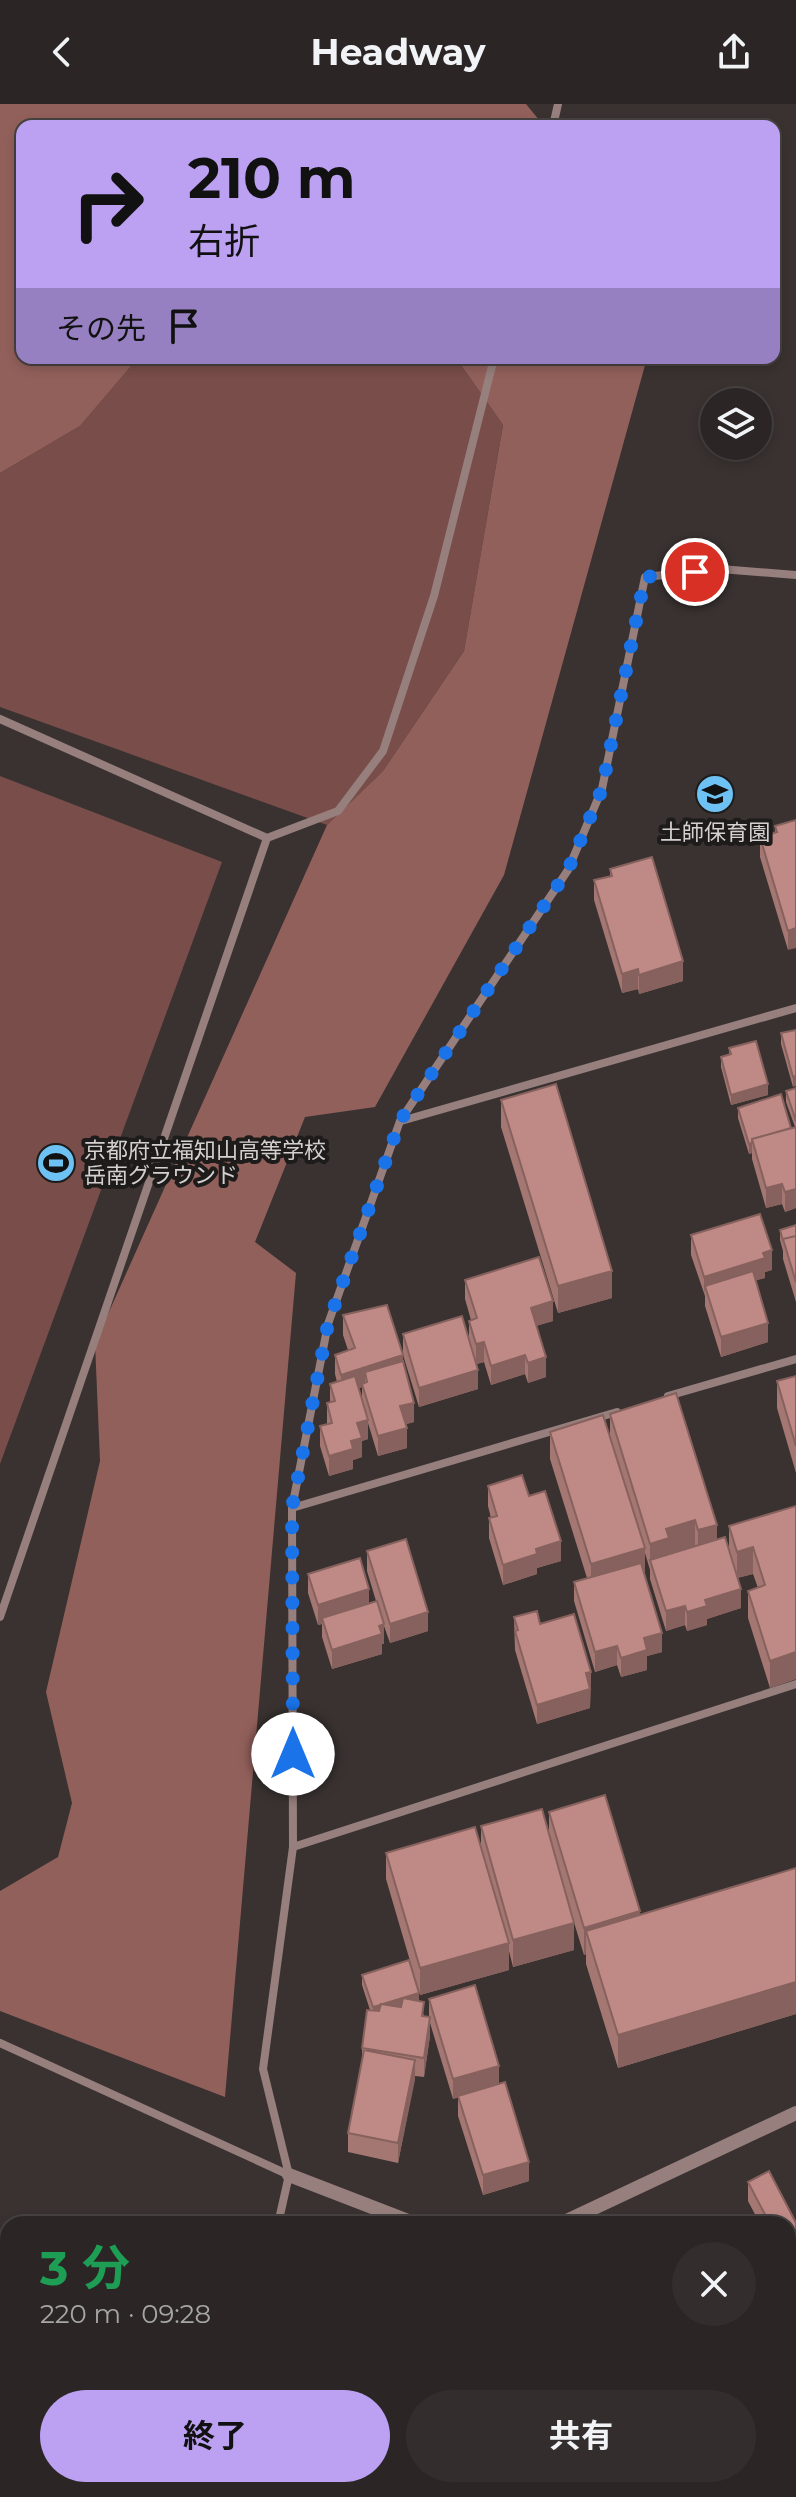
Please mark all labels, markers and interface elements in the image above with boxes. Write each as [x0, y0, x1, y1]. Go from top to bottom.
icon: back [40, 30, 84, 74]
text: Headway [311, 30, 485, 74]
icon: share [712, 30, 756, 74]
text: 210 m [188, 144, 356, 212]
icon: right [56, 152, 160, 256]
text: 右折 [188, 219, 260, 263]
icon: arrive [162, 304, 206, 348]
text: その先 [56, 310, 146, 347]
map controls [700, 388, 772, 460]
button: layers [700, 388, 772, 460]
pin [661, 538, 729, 606]
icon: arrive [673, 550, 717, 594]
school or university icon: 土師保育園 [694, 773, 736, 815]
place label: 土師保育園 [660, 819, 770, 846]
place label: 京都府立福知山高等学校 岳南グラウンド [84, 1137, 326, 1189]
sports icon: 京都府立福知山高等学校 岳南グラウンド [35, 1142, 77, 1184]
position arrow [251, 1712, 335, 1796]
text: 3 分 [40, 2239, 130, 2297]
button: close [672, 2242, 756, 2326]
text: 220 m · 09:28 [40, 2298, 211, 2330]
button: 終了 [40, 2390, 390, 2482]
button: 共有 [406, 2390, 756, 2482]

